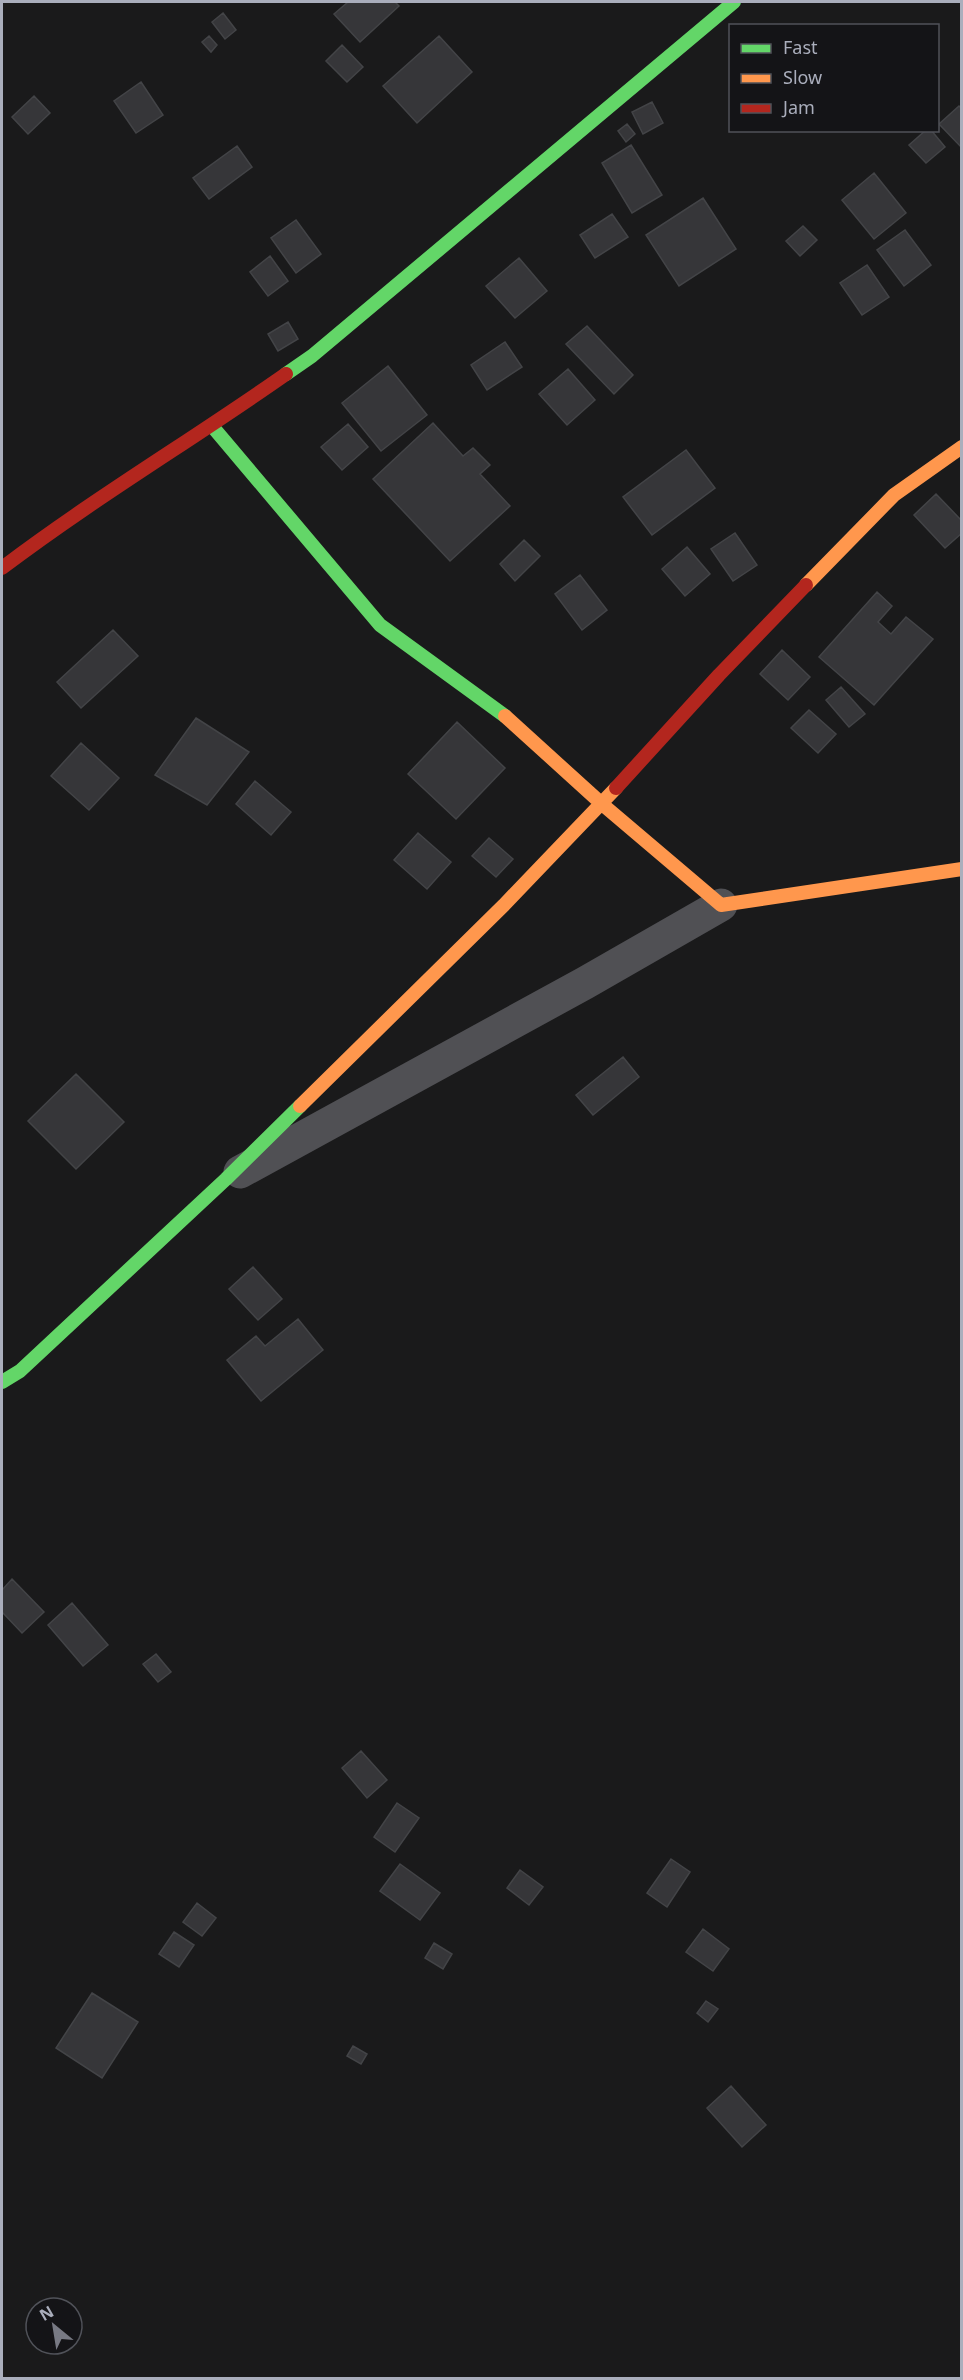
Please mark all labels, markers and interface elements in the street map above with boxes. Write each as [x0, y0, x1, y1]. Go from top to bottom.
legend [729, 24, 939, 132]
text: Fast [783, 35, 818, 59]
text: Slow [783, 65, 822, 89]
text: Jam [781, 95, 815, 119]
north arrow [24, 2296, 84, 2356]
text: N [35, 2300, 58, 2326]

